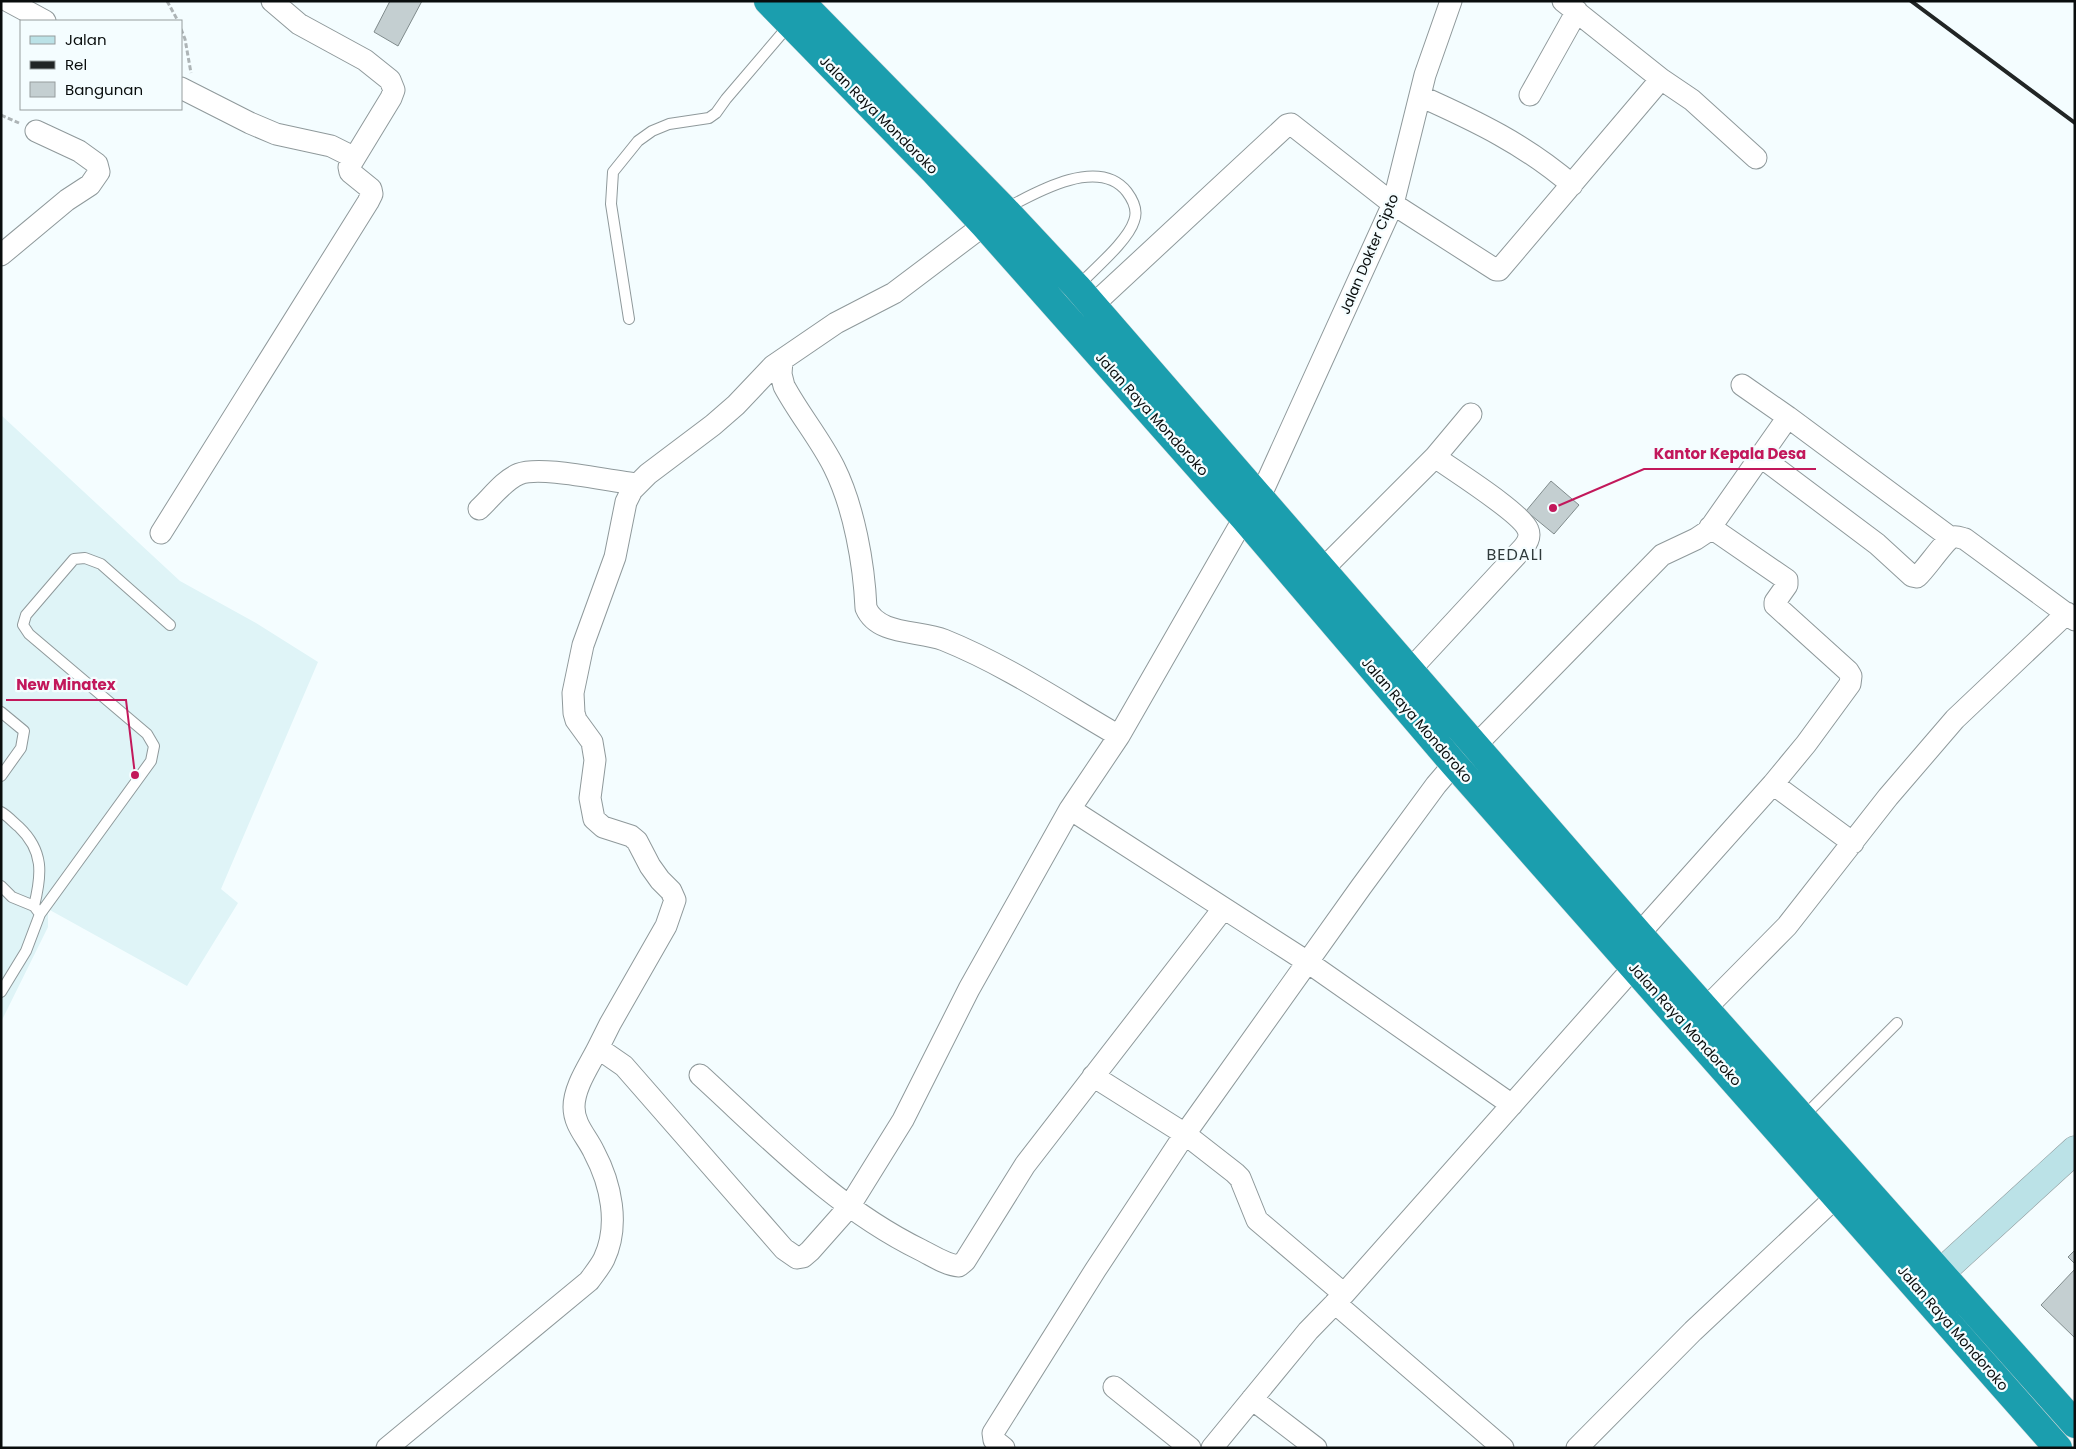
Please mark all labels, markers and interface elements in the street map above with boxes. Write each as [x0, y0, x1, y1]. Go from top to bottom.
legend [20, 20, 182, 110]
text: Jalan [65, 29, 107, 50]
street label: Jalan Raya Mondoroko [815, 51, 943, 179]
text: Rel [65, 54, 87, 75]
text: Bangunan [65, 79, 143, 100]
street label: Jalan Dokter Cipto [1335, 191, 1403, 317]
street label: Jalan Raya Mondoroko [1091, 348, 1213, 480]
callout: Kantor Kepala Desa [1644, 439, 1816, 469]
text: Kantor Kepala Desa [1654, 443, 1806, 464]
district label: BEDALI [1487, 543, 1543, 566]
street label: Jalan Raya Mondoroko [1357, 653, 1477, 787]
callout: New Minatex [6, 670, 126, 700]
text: New Minatex [16, 674, 116, 695]
street label: Jalan Raya Mondoroko [1624, 958, 1746, 1090]
street label: Jalan Raya Mondoroko [1893, 1261, 2013, 1395]

